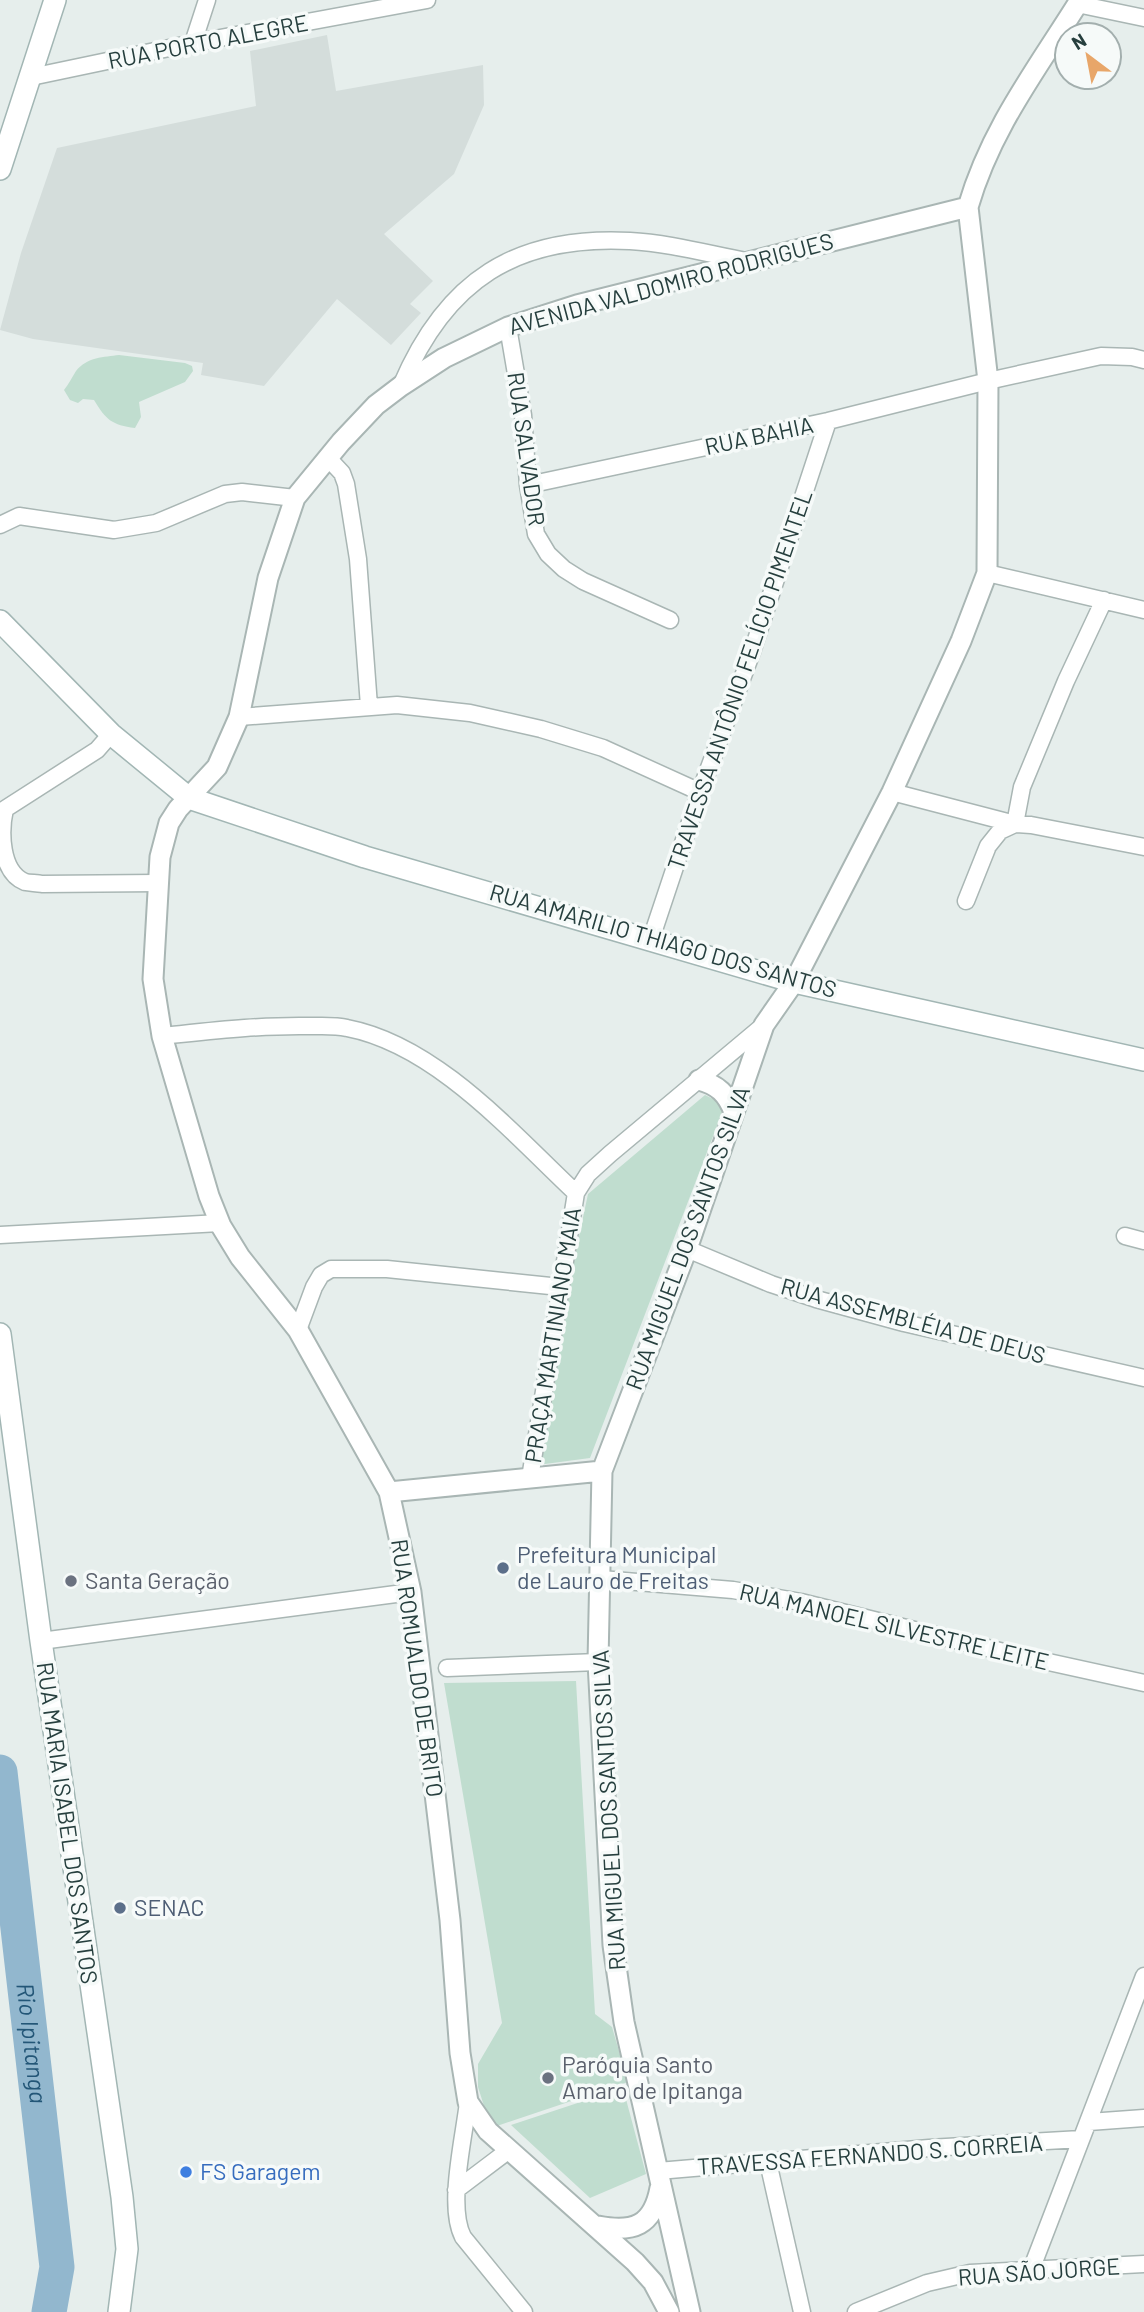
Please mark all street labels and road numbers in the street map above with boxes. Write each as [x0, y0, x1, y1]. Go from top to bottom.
street label: RUA PORTO ALEGRE [105, 8, 310, 74]
street label: AVENIDA VALDOMIRO RODRIGUES [505, 226, 836, 340]
street label: RUA SALVADOR [502, 370, 552, 528]
street label: RUA BAHIA [702, 410, 816, 460]
street label: TRAVESSA ANTÔNIO FELÍCIO PIMENTEL [661, 486, 817, 873]
street label: RUA AMARILIO THIAGO DOS SANTOS [487, 877, 840, 1003]
street label: RUA MIGUEL DOS SANTOS SILVA [619, 1082, 755, 1393]
street label: PRAÇA MARTINIANO MAIA [518, 1205, 586, 1465]
street label: RUA ASSEMBLÉIA DE DEUS [778, 1271, 1049, 1369]
street label: RUA ROMUALDO DE BRITO [386, 1537, 450, 1799]
street label: RUA MANOEL SILVESTRE LEITE [737, 1577, 1052, 1675]
street label: RUA MIGUEL DOS SANTOS SILVA [586, 1649, 630, 1971]
street label: RUA MARIA ISABEL DOS SANTOS [32, 1660, 104, 1986]
street label: TRAVESSA FERNANDO S. CORREIA [696, 2128, 1044, 2180]
street label: RUA SÃO JORGE [957, 2251, 1121, 2291]

